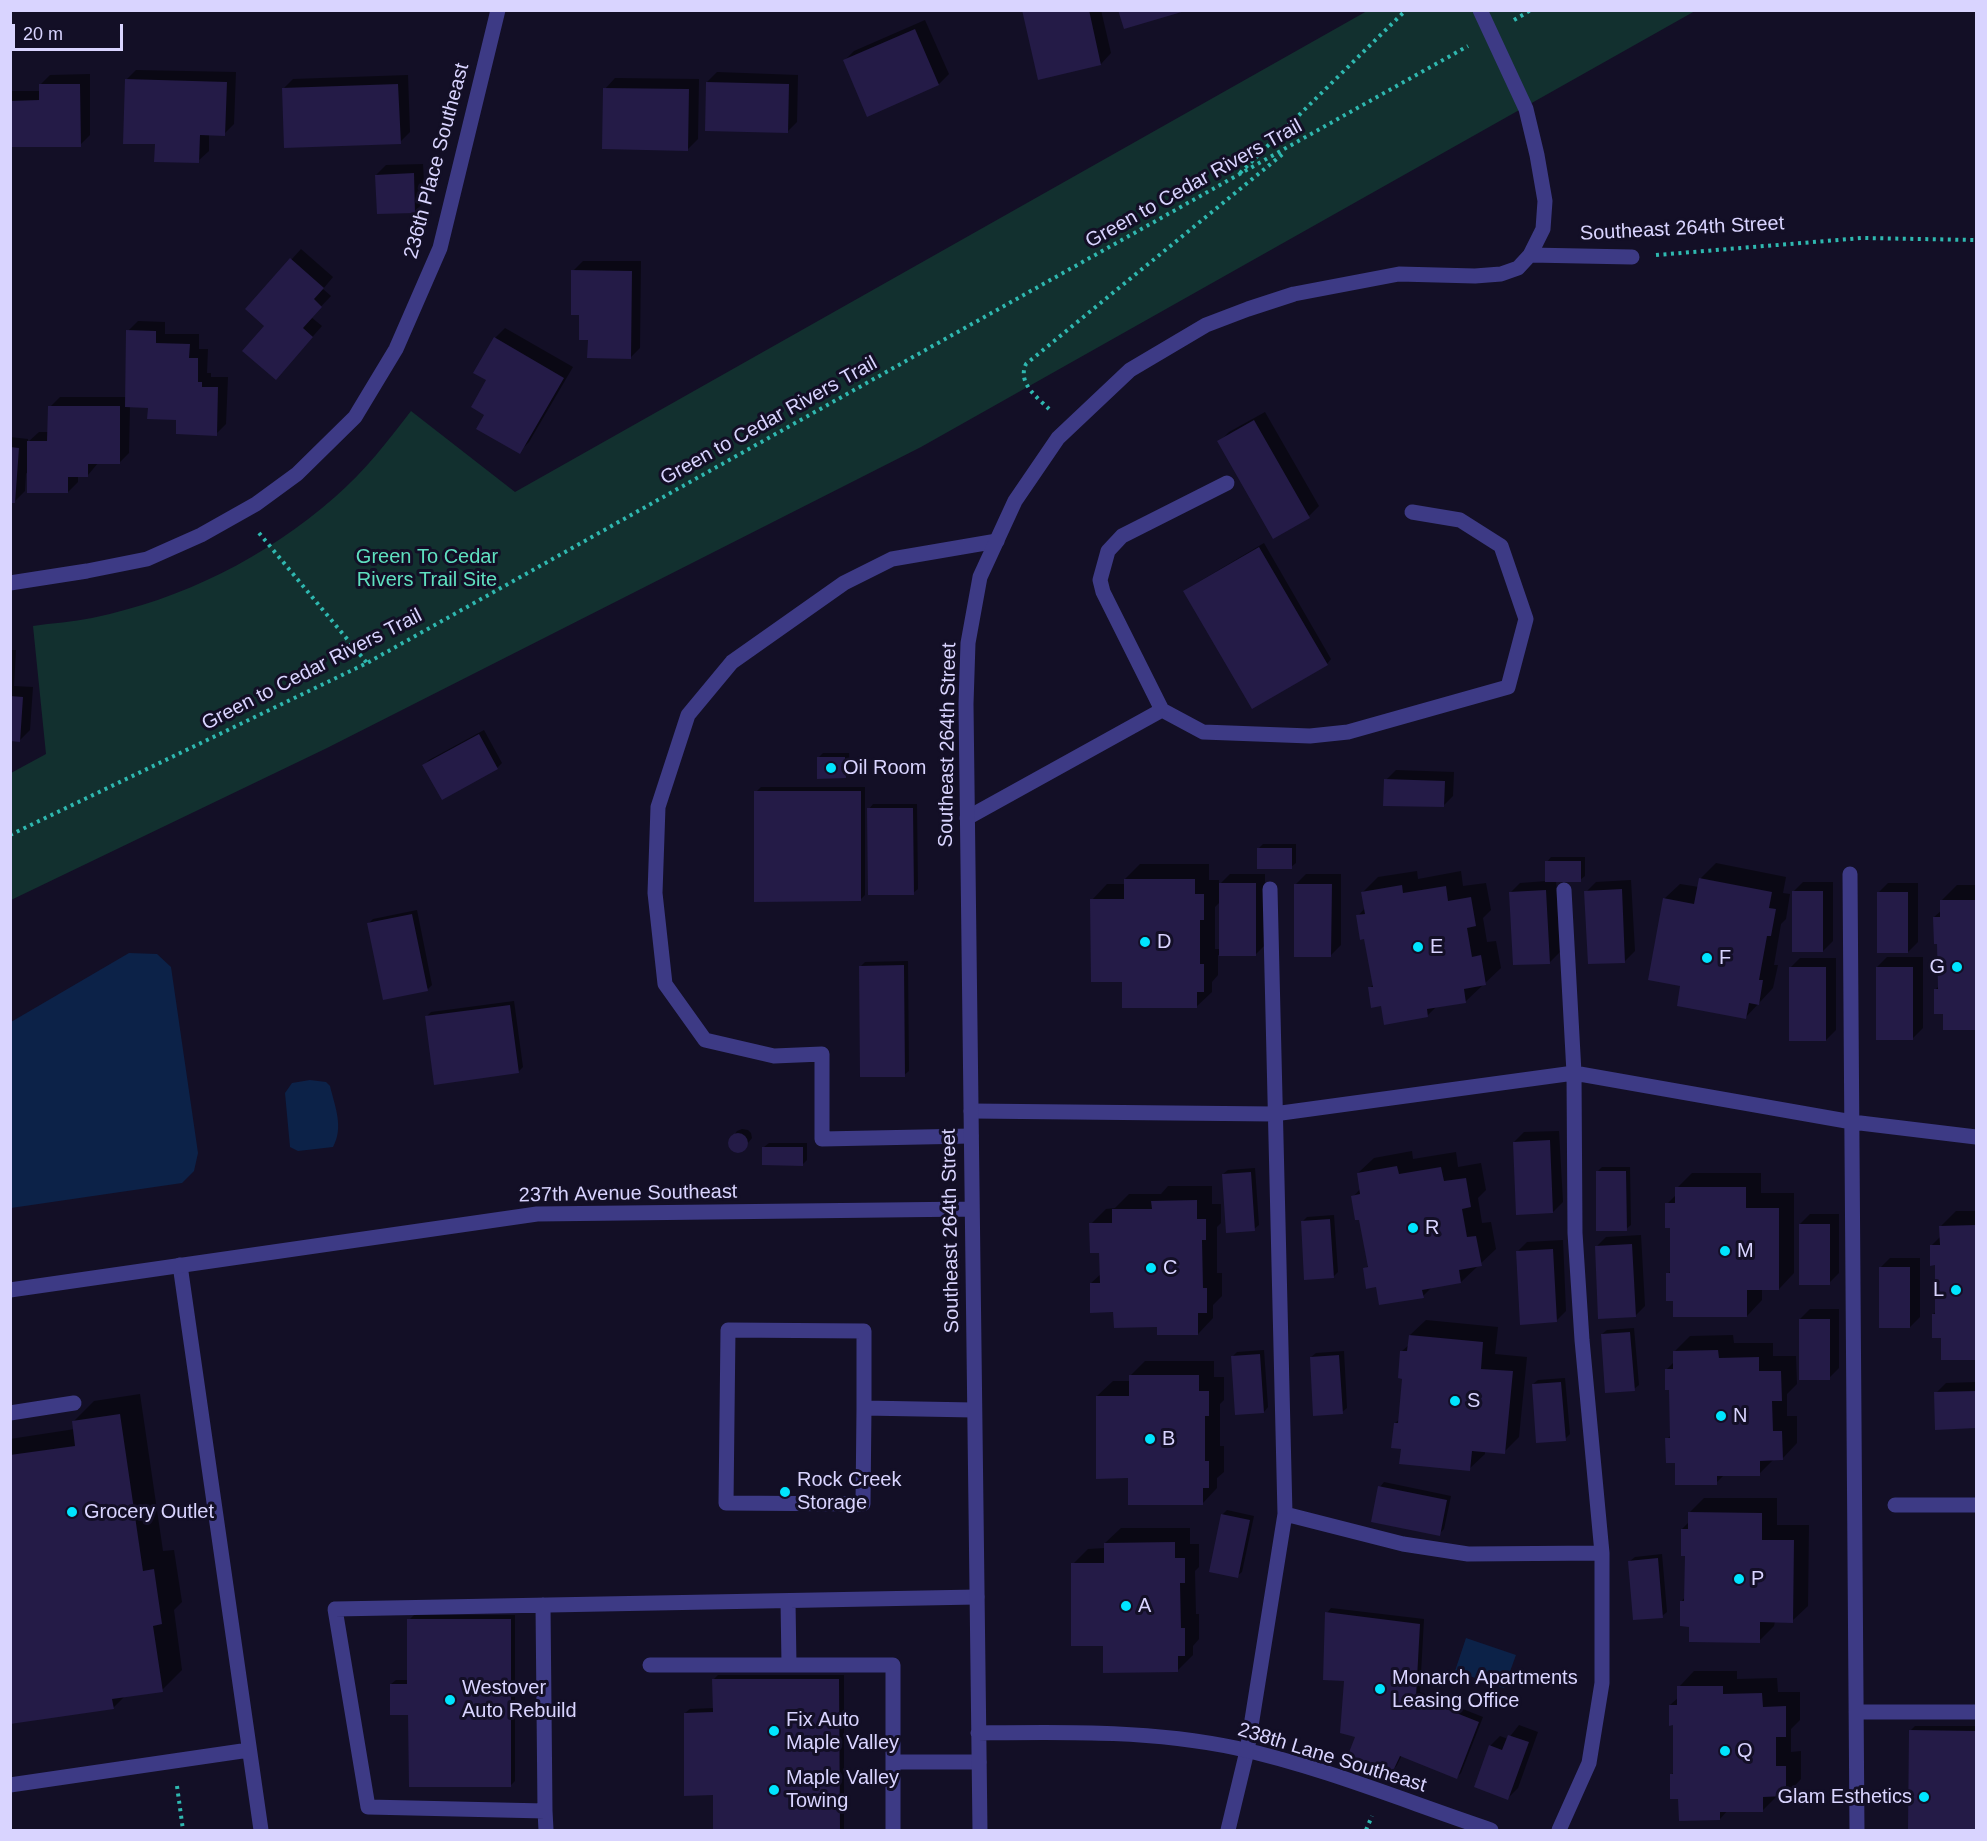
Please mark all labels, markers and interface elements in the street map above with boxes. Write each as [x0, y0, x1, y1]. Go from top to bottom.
scale bar [15, 12, 126, 50]
text: 20 m [23, 24, 63, 44]
street label: 236th Place Southeast [399, 61, 475, 261]
street label: Green to Cedar Rivers Trail [1082, 114, 1306, 254]
street label: Southeast 264th Street [1579, 212, 1785, 246]
street label: Green to Cedar Rivers Trail [657, 351, 881, 491]
park label: Green To Cedar Rivers Trail Site [356, 545, 498, 592]
street label: Green to Cedar Rivers Trail [198, 604, 426, 736]
street label: Southeast 264th Street [934, 643, 962, 847]
place label: Oil Room [843, 756, 926, 780]
marker: Oil Room [824, 761, 838, 775]
place label: D [1157, 930, 1171, 954]
marker: D [1138, 935, 1152, 949]
place label: E [1430, 935, 1443, 959]
marker: E [1411, 940, 1425, 954]
place label: F [1719, 946, 1731, 970]
marker: F [1700, 951, 1714, 965]
place label: G [1929, 955, 1945, 979]
marker: G [1950, 960, 1964, 974]
street label: Southeast 264th Street [937, 1129, 965, 1333]
street label: 237th Avenue Southeast [518, 1180, 738, 1208]
place label: R [1425, 1216, 1439, 1240]
marker: R [1406, 1221, 1420, 1235]
place label: M [1737, 1239, 1754, 1263]
marker: M [1718, 1244, 1732, 1258]
place label: C [1163, 1256, 1177, 1280]
marker: C [1144, 1261, 1158, 1275]
place label: L [1933, 1278, 1944, 1302]
marker: L [1949, 1283, 1963, 1297]
place label: S [1467, 1389, 1480, 1413]
marker: S [1448, 1394, 1462, 1408]
place label: N [1733, 1404, 1747, 1428]
marker: N [1714, 1409, 1728, 1423]
place label: B [1162, 1427, 1175, 1451]
marker: B [1143, 1432, 1157, 1446]
place label: Rock Creek Storage [797, 1468, 901, 1515]
marker: Rock Creek Storage [778, 1485, 792, 1499]
place label: Grocery Outlet [84, 1500, 214, 1524]
marker: Grocery Outlet [65, 1505, 79, 1519]
place label: P [1751, 1567, 1764, 1591]
marker: P [1732, 1572, 1746, 1586]
place label: A [1138, 1594, 1151, 1618]
marker: A [1119, 1599, 1133, 1613]
place label: Monarch Apartments Leasing Office [1392, 1666, 1578, 1713]
place label: Westover Auto Rebuild [462, 1676, 577, 1723]
marker: Monarch Apartments Leasing Office [1373, 1682, 1387, 1696]
marker: Westover Auto Rebuild [443, 1693, 457, 1707]
place label: Fix Auto Maple Valley [786, 1708, 899, 1755]
street label: 238th Lane Southeast [1235, 1718, 1429, 1798]
marker: Fix Auto Maple Valley [767, 1724, 781, 1738]
place label: Q [1737, 1739, 1753, 1763]
marker: Q [1718, 1744, 1732, 1758]
place label: Maple Valley Towing [786, 1766, 899, 1813]
marker: Maple Valley Towing [767, 1783, 781, 1797]
place label: Glam Esthetics [1778, 1785, 1912, 1809]
marker: Glam Esthetics [1917, 1790, 1931, 1804]

